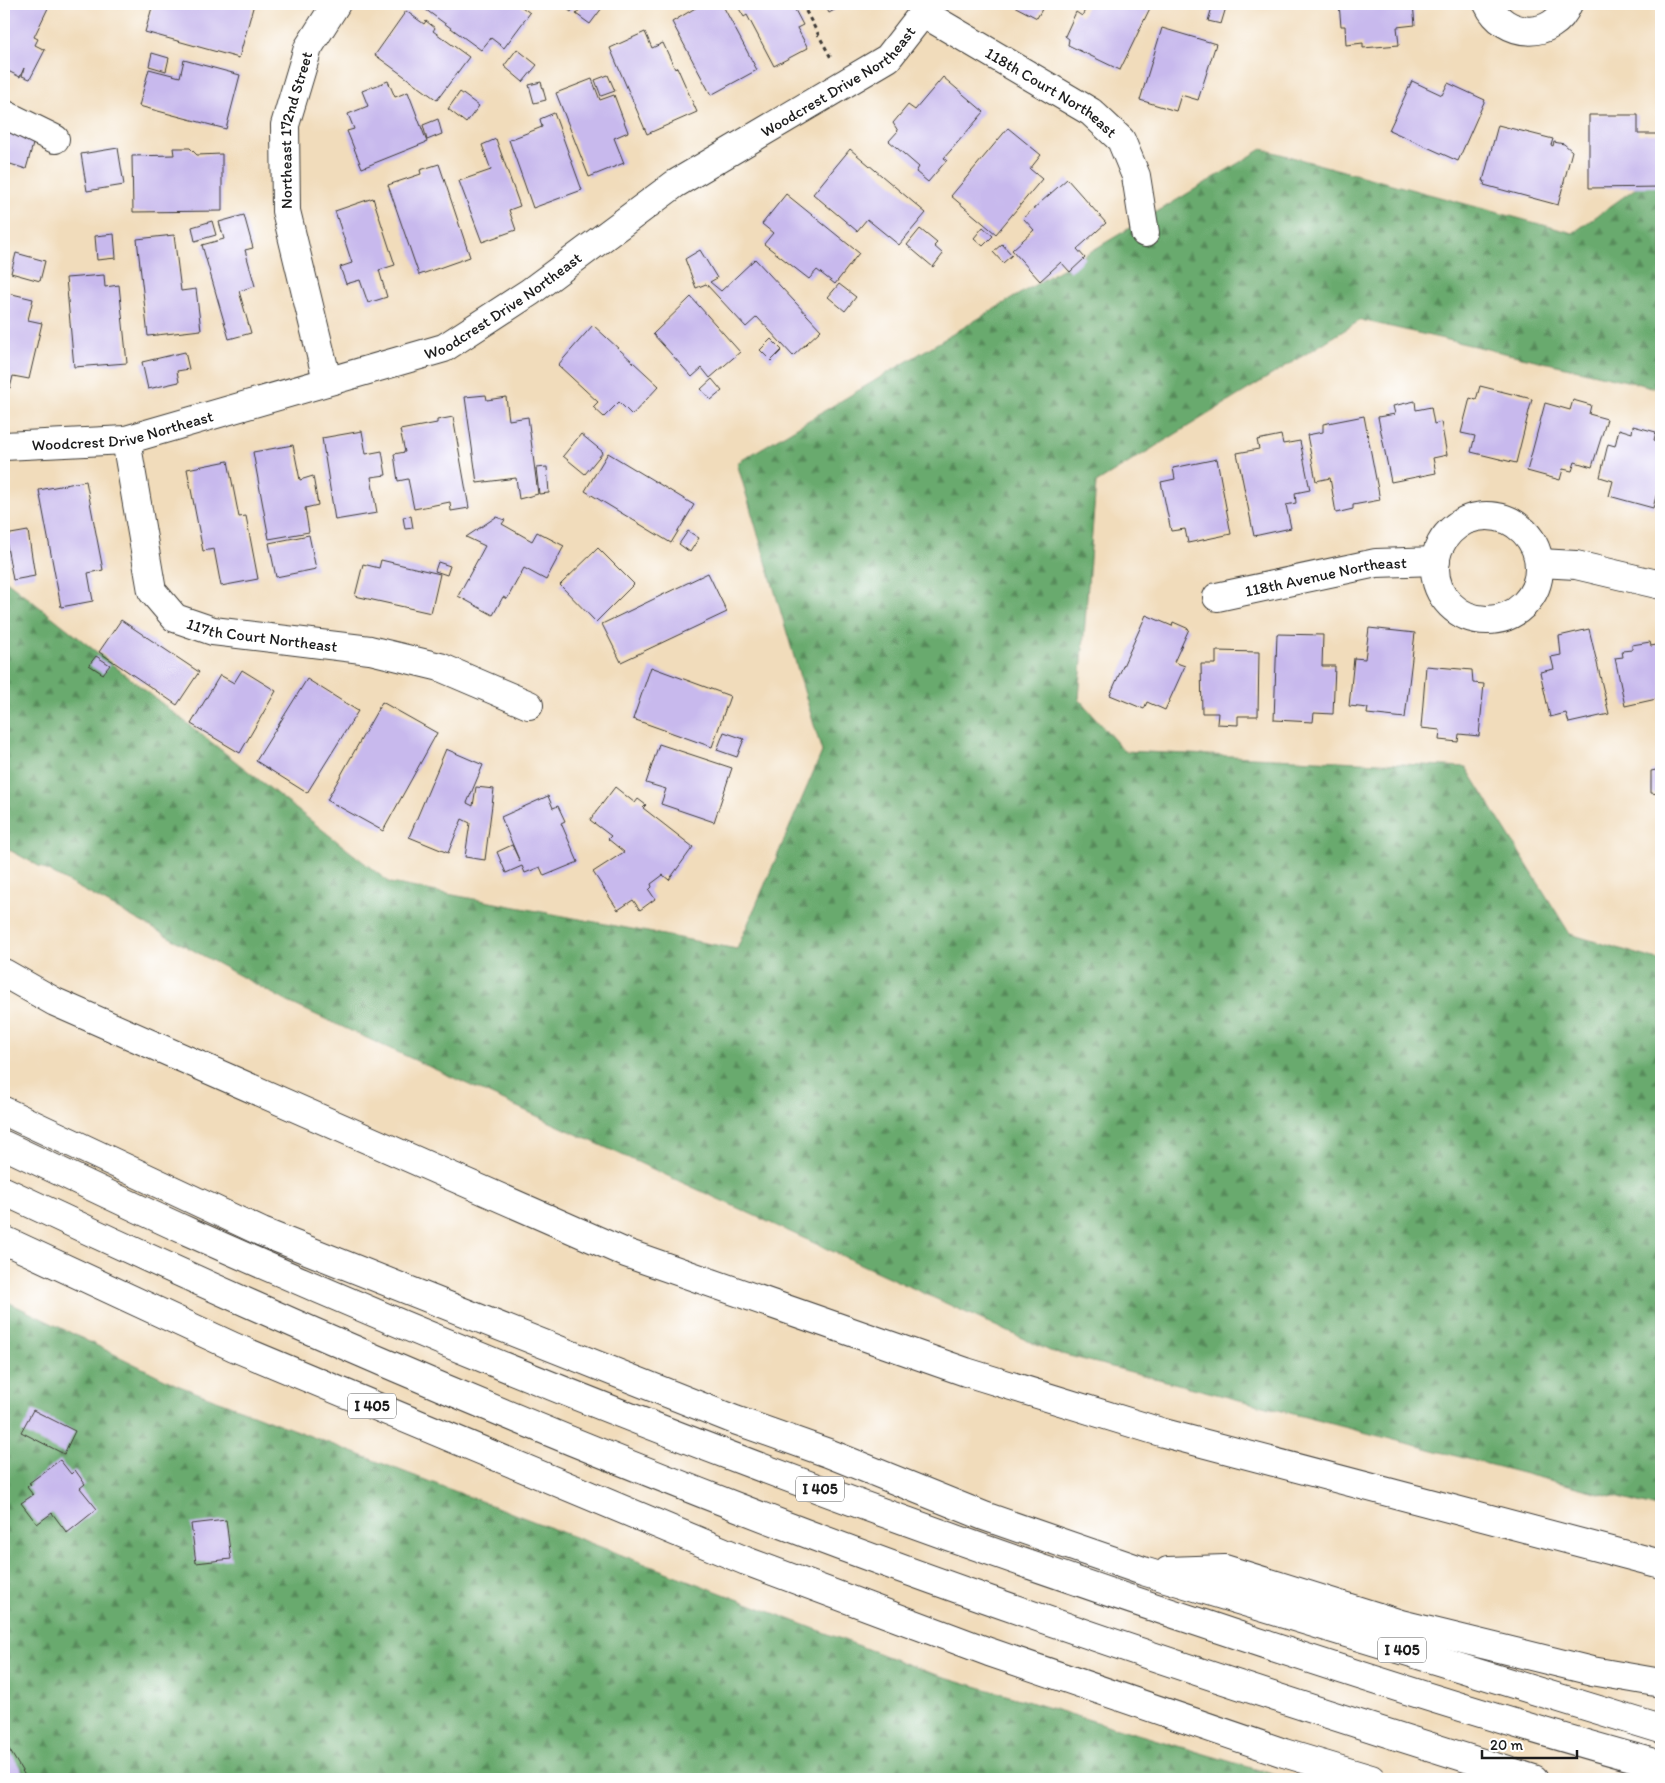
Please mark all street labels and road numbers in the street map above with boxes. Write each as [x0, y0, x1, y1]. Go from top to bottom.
street label: Woodcrest Drive Northeast [757, 22, 919, 141]
street label: 118th Court Northeast [982, 43, 1121, 142]
street label: Northeast 172nd Street [276, 49, 316, 209]
street label: Woodcrest Drive Northeast [422, 248, 585, 363]
street label: Woodcrest Drive Northeast [31, 406, 215, 455]
street label: 118th Avenue Northeast [1243, 553, 1407, 601]
street label: 117th Court Northeast [184, 614, 338, 656]
road number: I 405 [348, 1394, 396, 1418]
road number: I 405 [796, 1476, 844, 1502]
road number: I 405 [1378, 1638, 1426, 1662]

